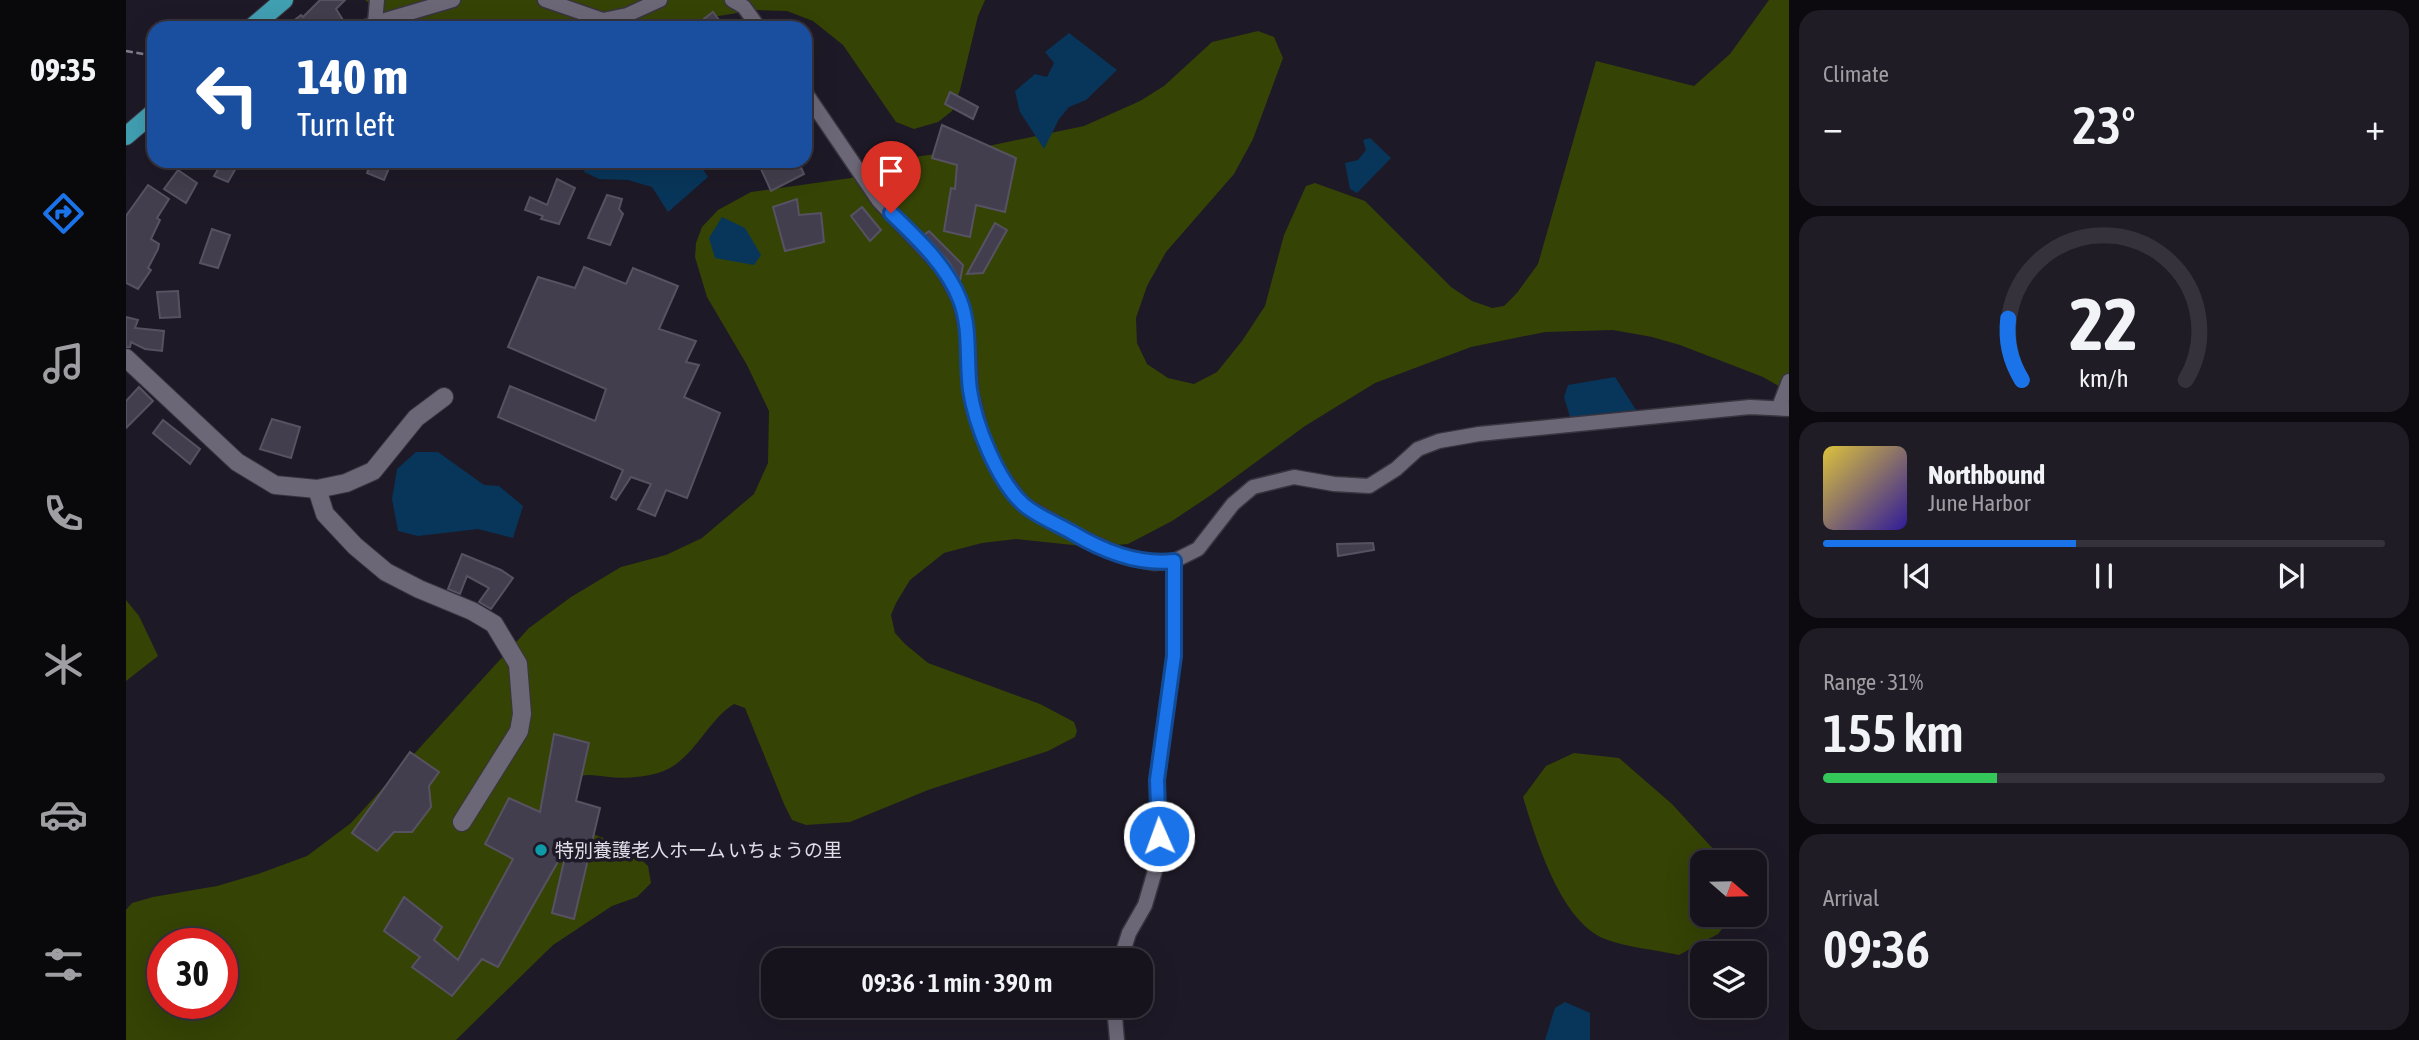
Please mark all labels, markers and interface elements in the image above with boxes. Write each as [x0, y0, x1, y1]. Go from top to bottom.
text: 140 m [297, 48, 408, 104]
icon: left [182, 49, 273, 140]
text: 09:35 [30, 51, 96, 88]
text: Climate [1823, 61, 1889, 87]
text: 23° [2072, 95, 2136, 155]
text: − [1823, 105, 1843, 148]
text: + [2365, 105, 2385, 148]
text: Turn left [297, 106, 395, 143]
pin [861, 141, 921, 213]
icon: arrive [872, 152, 910, 190]
icon: directions [39, 189, 88, 238]
text: 22 [2070, 282, 2138, 365]
icon: music [39, 339, 88, 388]
text: km/h [2079, 364, 2129, 392]
text: Northbound [1928, 460, 2045, 490]
icon: phone [39, 489, 88, 538]
text: June Harbor [1928, 490, 2031, 516]
icon: previous [1898, 557, 1936, 595]
icon: pause [2085, 557, 2123, 595]
icon: next [2272, 557, 2310, 595]
icon: climate [39, 640, 88, 689]
text: Range · 31% [1823, 669, 1923, 695]
text: 155 km [1823, 703, 1964, 763]
icon: car [39, 790, 88, 839]
position arrow [1122, 799, 1196, 873]
place label: 特別養護老人ホーム いちょうの里 [555, 839, 842, 861]
marker: 特別養護老人ホーム いちょうの里 [533, 842, 549, 858]
north arrow [1690, 850, 1768, 928]
map controls [1690, 850, 1767, 1018]
text: Arrival [1823, 885, 1879, 911]
text: 09:36 [1823, 919, 1930, 979]
speed limit sign: 30 [147, 928, 238, 1019]
icon: filters [39, 940, 88, 989]
button: layers [1690, 941, 1767, 1018]
text: 09:36 · 1 min · 390 m [862, 968, 1052, 998]

